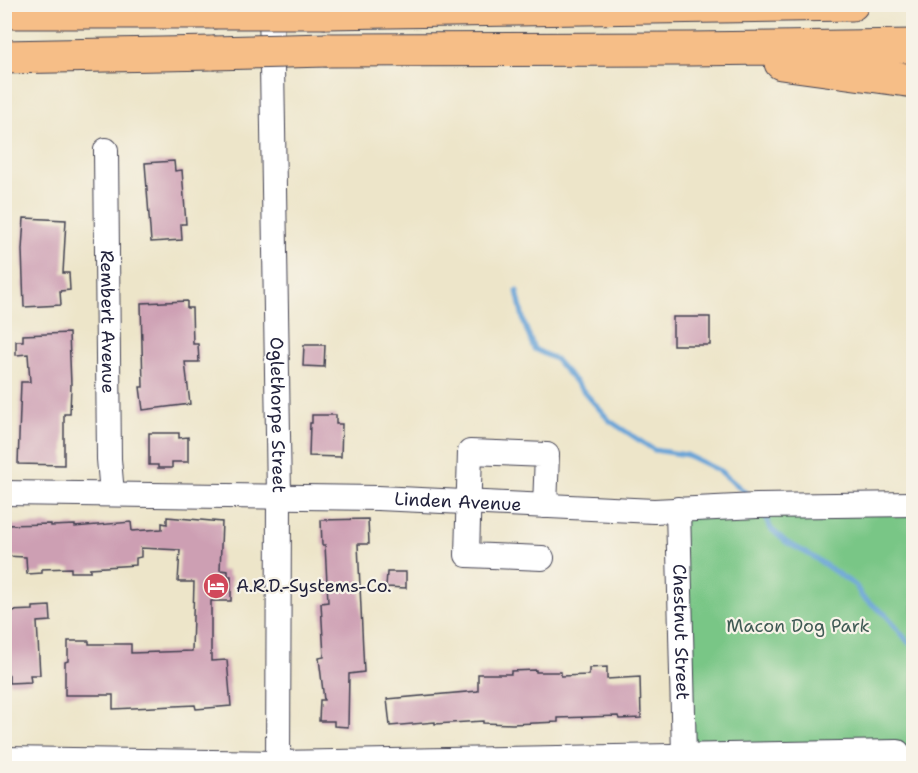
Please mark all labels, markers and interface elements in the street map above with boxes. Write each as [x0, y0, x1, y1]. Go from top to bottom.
street label: Rembert Avenue [95, 250, 120, 394]
street label: Oglethorpe Street [264, 337, 291, 493]
street label: Linden Avenue [394, 487, 522, 517]
street label: Chestnut Street [667, 564, 695, 700]
hotel icon: A.R.D.-Systems-Co. [201, 571, 231, 601]
place label: A.R.D.-Systems-Co. [236, 574, 392, 598]
park label: Macon Dog Park [726, 614, 870, 638]

